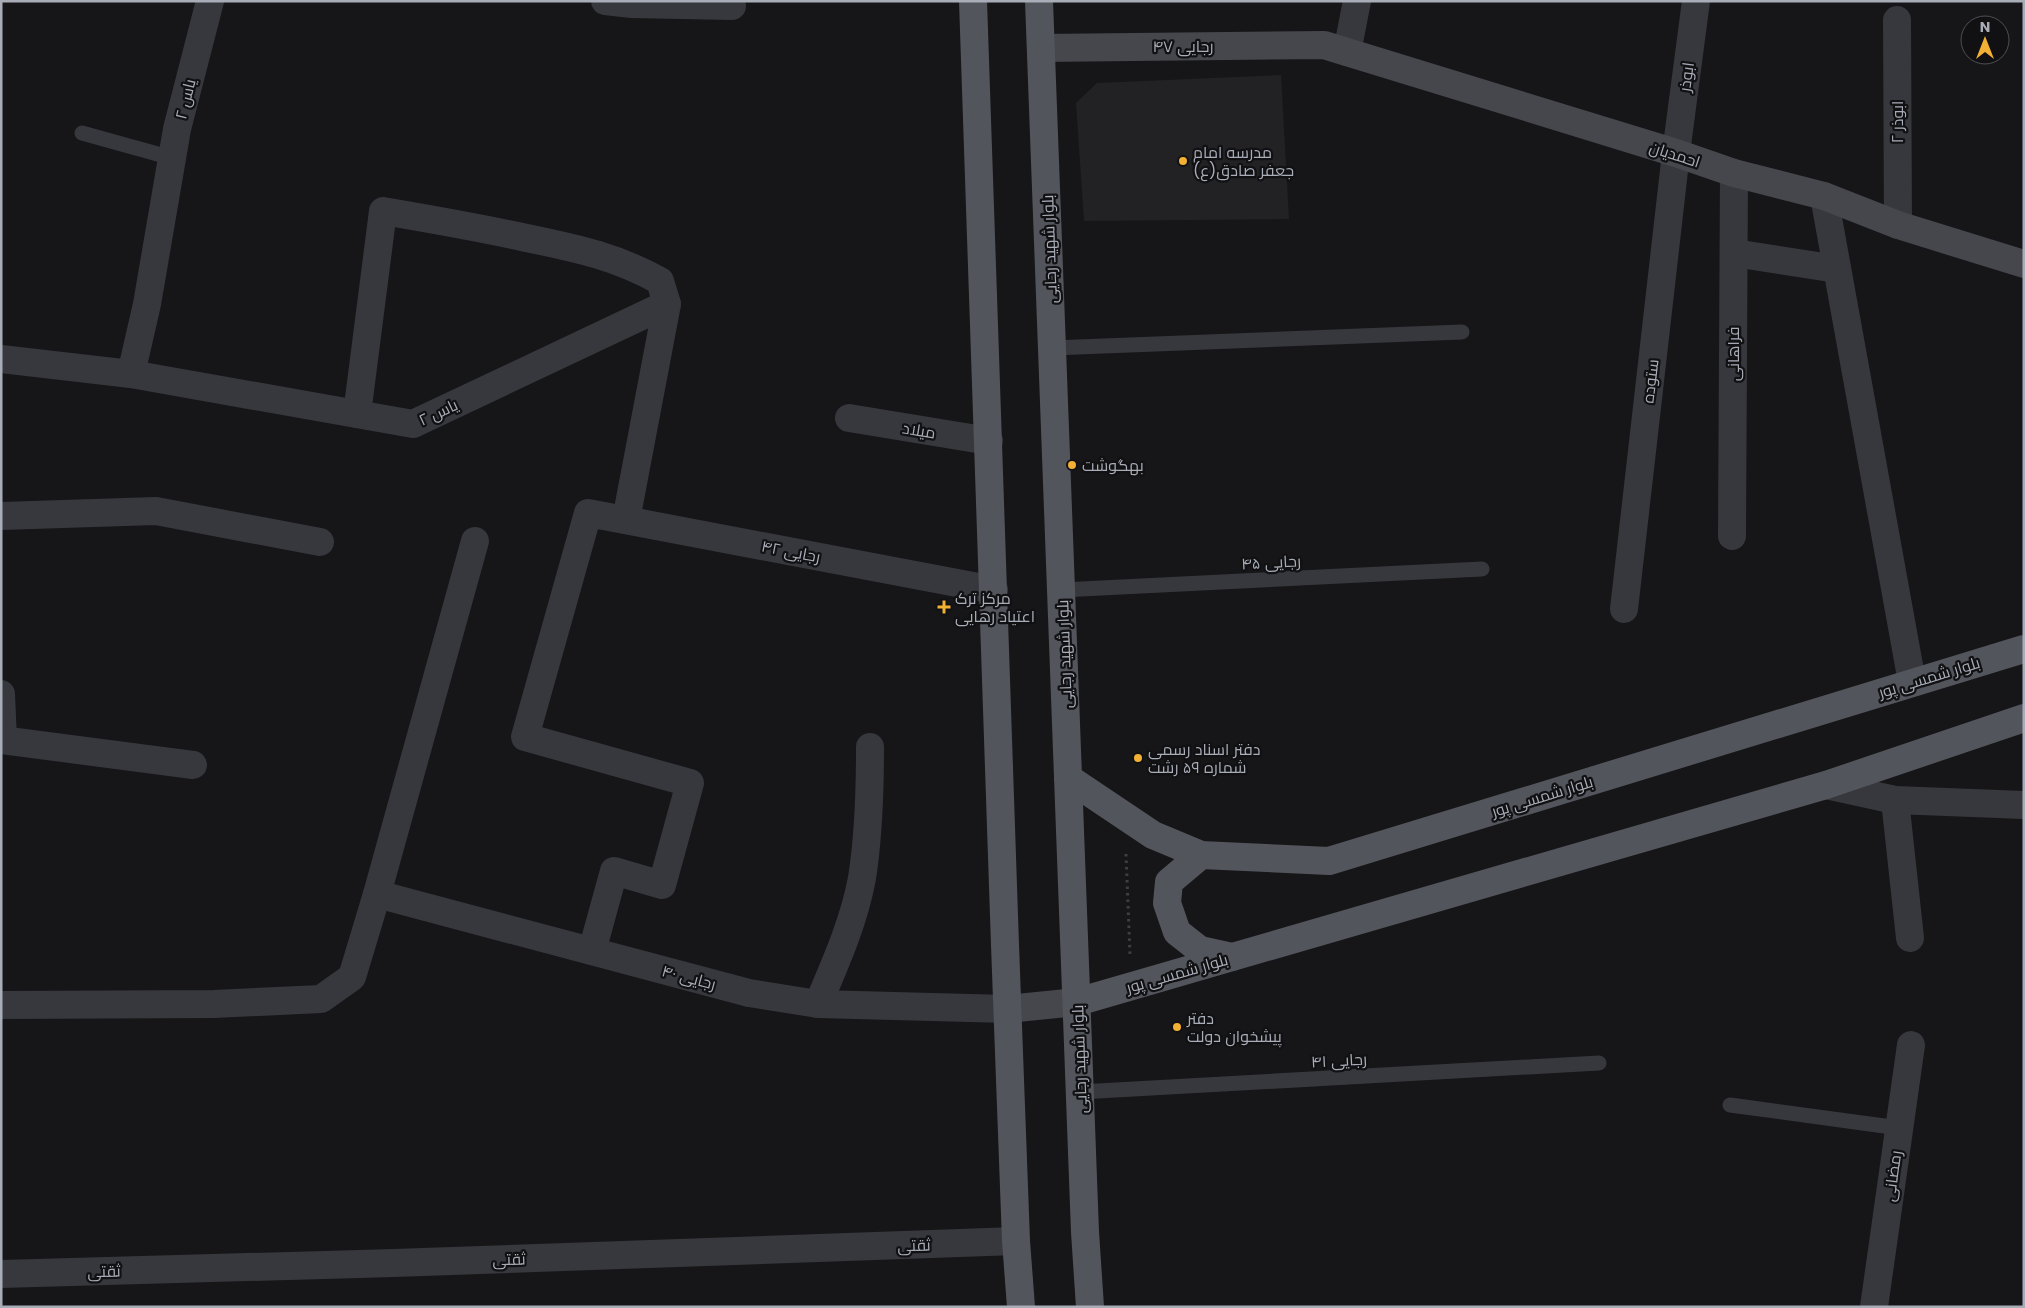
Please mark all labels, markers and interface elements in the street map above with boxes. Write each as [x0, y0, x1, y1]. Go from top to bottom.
north arrow [1960, 15, 2010, 65]
text: N [1980, 17, 1990, 37]
street label: رجایی ۴۷ [1152, 35, 1214, 58]
street label: ابوذر [1673, 61, 1700, 94]
street label: یاس ۲ [169, 76, 202, 122]
street label: ابوذر ۲ [1886, 101, 1909, 143]
street label: احمدیان [1646, 135, 1703, 173]
place label: مدرسه امام جعفر صادق(ع) [1193, 141, 1294, 182]
marker: مدرسه امام جعفر صادق(ع) [1177, 155, 1189, 167]
street label: بلوار شهید رجایی [1036, 194, 1063, 304]
street label: فراهانی [1722, 327, 1745, 381]
street label: ستوده [1636, 358, 1665, 404]
street label: یاس ۲ [415, 393, 462, 432]
street label: میلاد [901, 417, 937, 444]
place label: بهگوشت [1082, 454, 1144, 477]
marker: بهگوشت [1066, 459, 1078, 471]
street label: رجایی ۴۲ [759, 535, 822, 568]
street label: رجایی ۴۵ [1241, 549, 1302, 576]
place label: مرکز ترک اعتیاد رهایی [955, 587, 1035, 628]
street label: بلوار شهید رجایی [1051, 599, 1078, 709]
marker: مرکز ترک اعتیاد رهایی [937, 600, 951, 614]
street label: بلوار شمسی پور [1875, 651, 1983, 704]
place label: دفتر اسناد رسمی شماره ۵۹ رشت [1148, 738, 1261, 779]
marker: دفتر اسناد رسمی شماره ۵۹ رشت [1132, 752, 1144, 764]
street label: بلوار شمسی پور [1488, 770, 1596, 823]
street label: بلوار شمسی پور [1122, 948, 1231, 999]
street label: رجایی ۴۰ [659, 959, 718, 996]
street label: بلوار شهید رجایی [1066, 1004, 1093, 1114]
place label: دفتر پیشخوان دولت [1186, 1007, 1283, 1048]
marker: دفتر پیشخوان دولت [1171, 1021, 1183, 1033]
street label: رجایی ۴۱ [1310, 1048, 1368, 1073]
street label: رمضانی [1878, 1149, 1907, 1203]
street label: ثقتی [897, 1233, 932, 1258]
street label: ثقتی [492, 1247, 527, 1272]
street label: ثقتی [87, 1259, 122, 1284]

